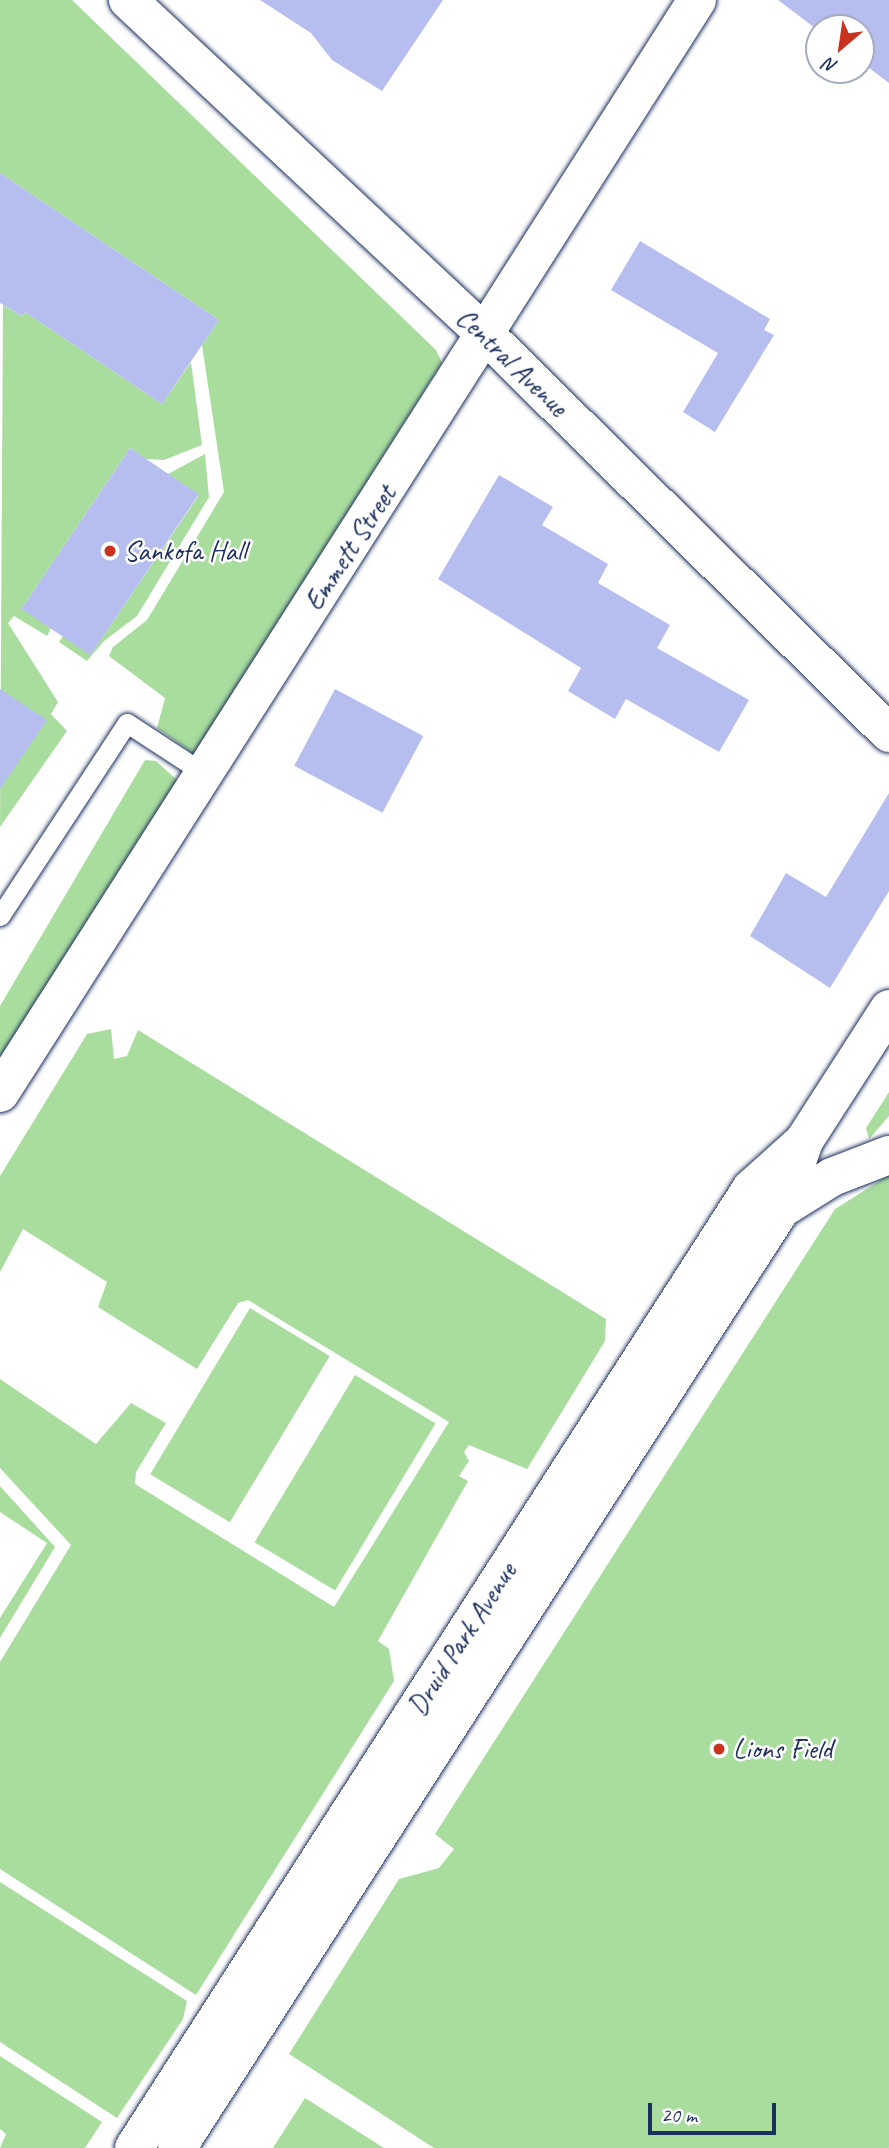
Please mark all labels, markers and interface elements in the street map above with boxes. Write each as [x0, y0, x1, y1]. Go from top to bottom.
north arrow [805, 14, 875, 84]
text: N [820, 52, 842, 79]
street label: Central Avenue [449, 301, 575, 423]
street label: Emmett Street [297, 479, 403, 617]
place label: Sankofa Hall [124, 534, 246, 568]
marker: Sankofa Hall [102, 543, 118, 559]
street label: Druid Park Avenue [400, 1556, 524, 1722]
place label: Lions Field [733, 1732, 832, 1766]
marker: Lions Field [711, 1741, 727, 1757]
scale bar [651, 2088, 779, 2132]
text: 20 m [661, 2102, 697, 2128]

